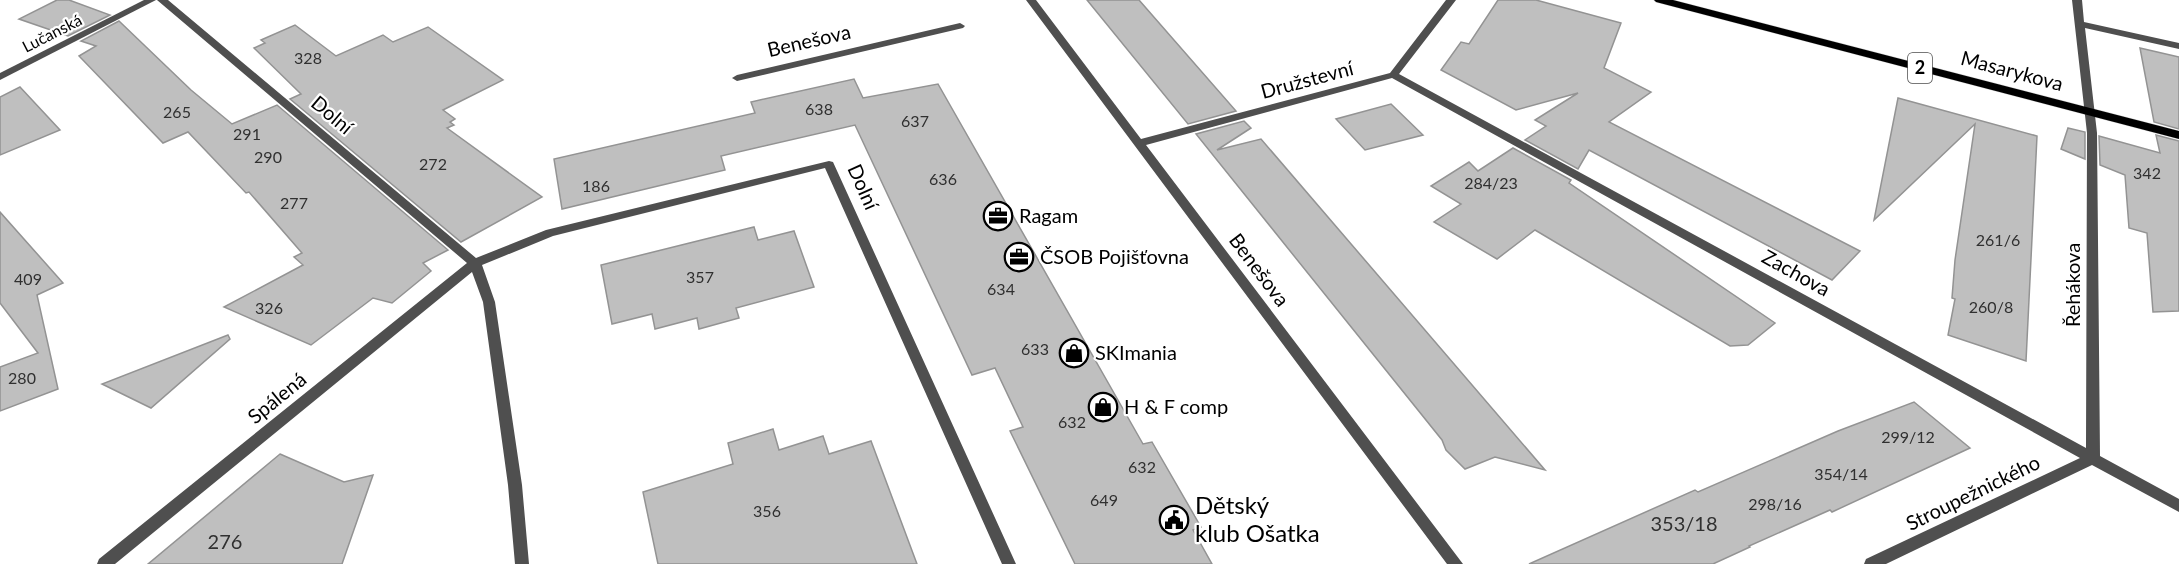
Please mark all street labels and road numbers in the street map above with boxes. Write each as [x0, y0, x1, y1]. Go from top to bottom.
street label: Lučanská [19, 10, 85, 56]
street label: Benešova [765, 19, 853, 61]
street label: Masarykova [1958, 45, 2066, 95]
road number: 2 [1908, 53, 1932, 83]
street label: Družstevní [1258, 55, 1357, 103]
street label: Dolní [307, 90, 359, 139]
street label: Dolní [843, 160, 885, 214]
street label: Benešova [1225, 228, 1295, 310]
street label: Řehákova [2060, 243, 2084, 327]
street label: Zachova [1758, 244, 1835, 300]
street label: Spálená [242, 366, 310, 428]
street label: Stroupežnického [1902, 449, 2043, 535]

